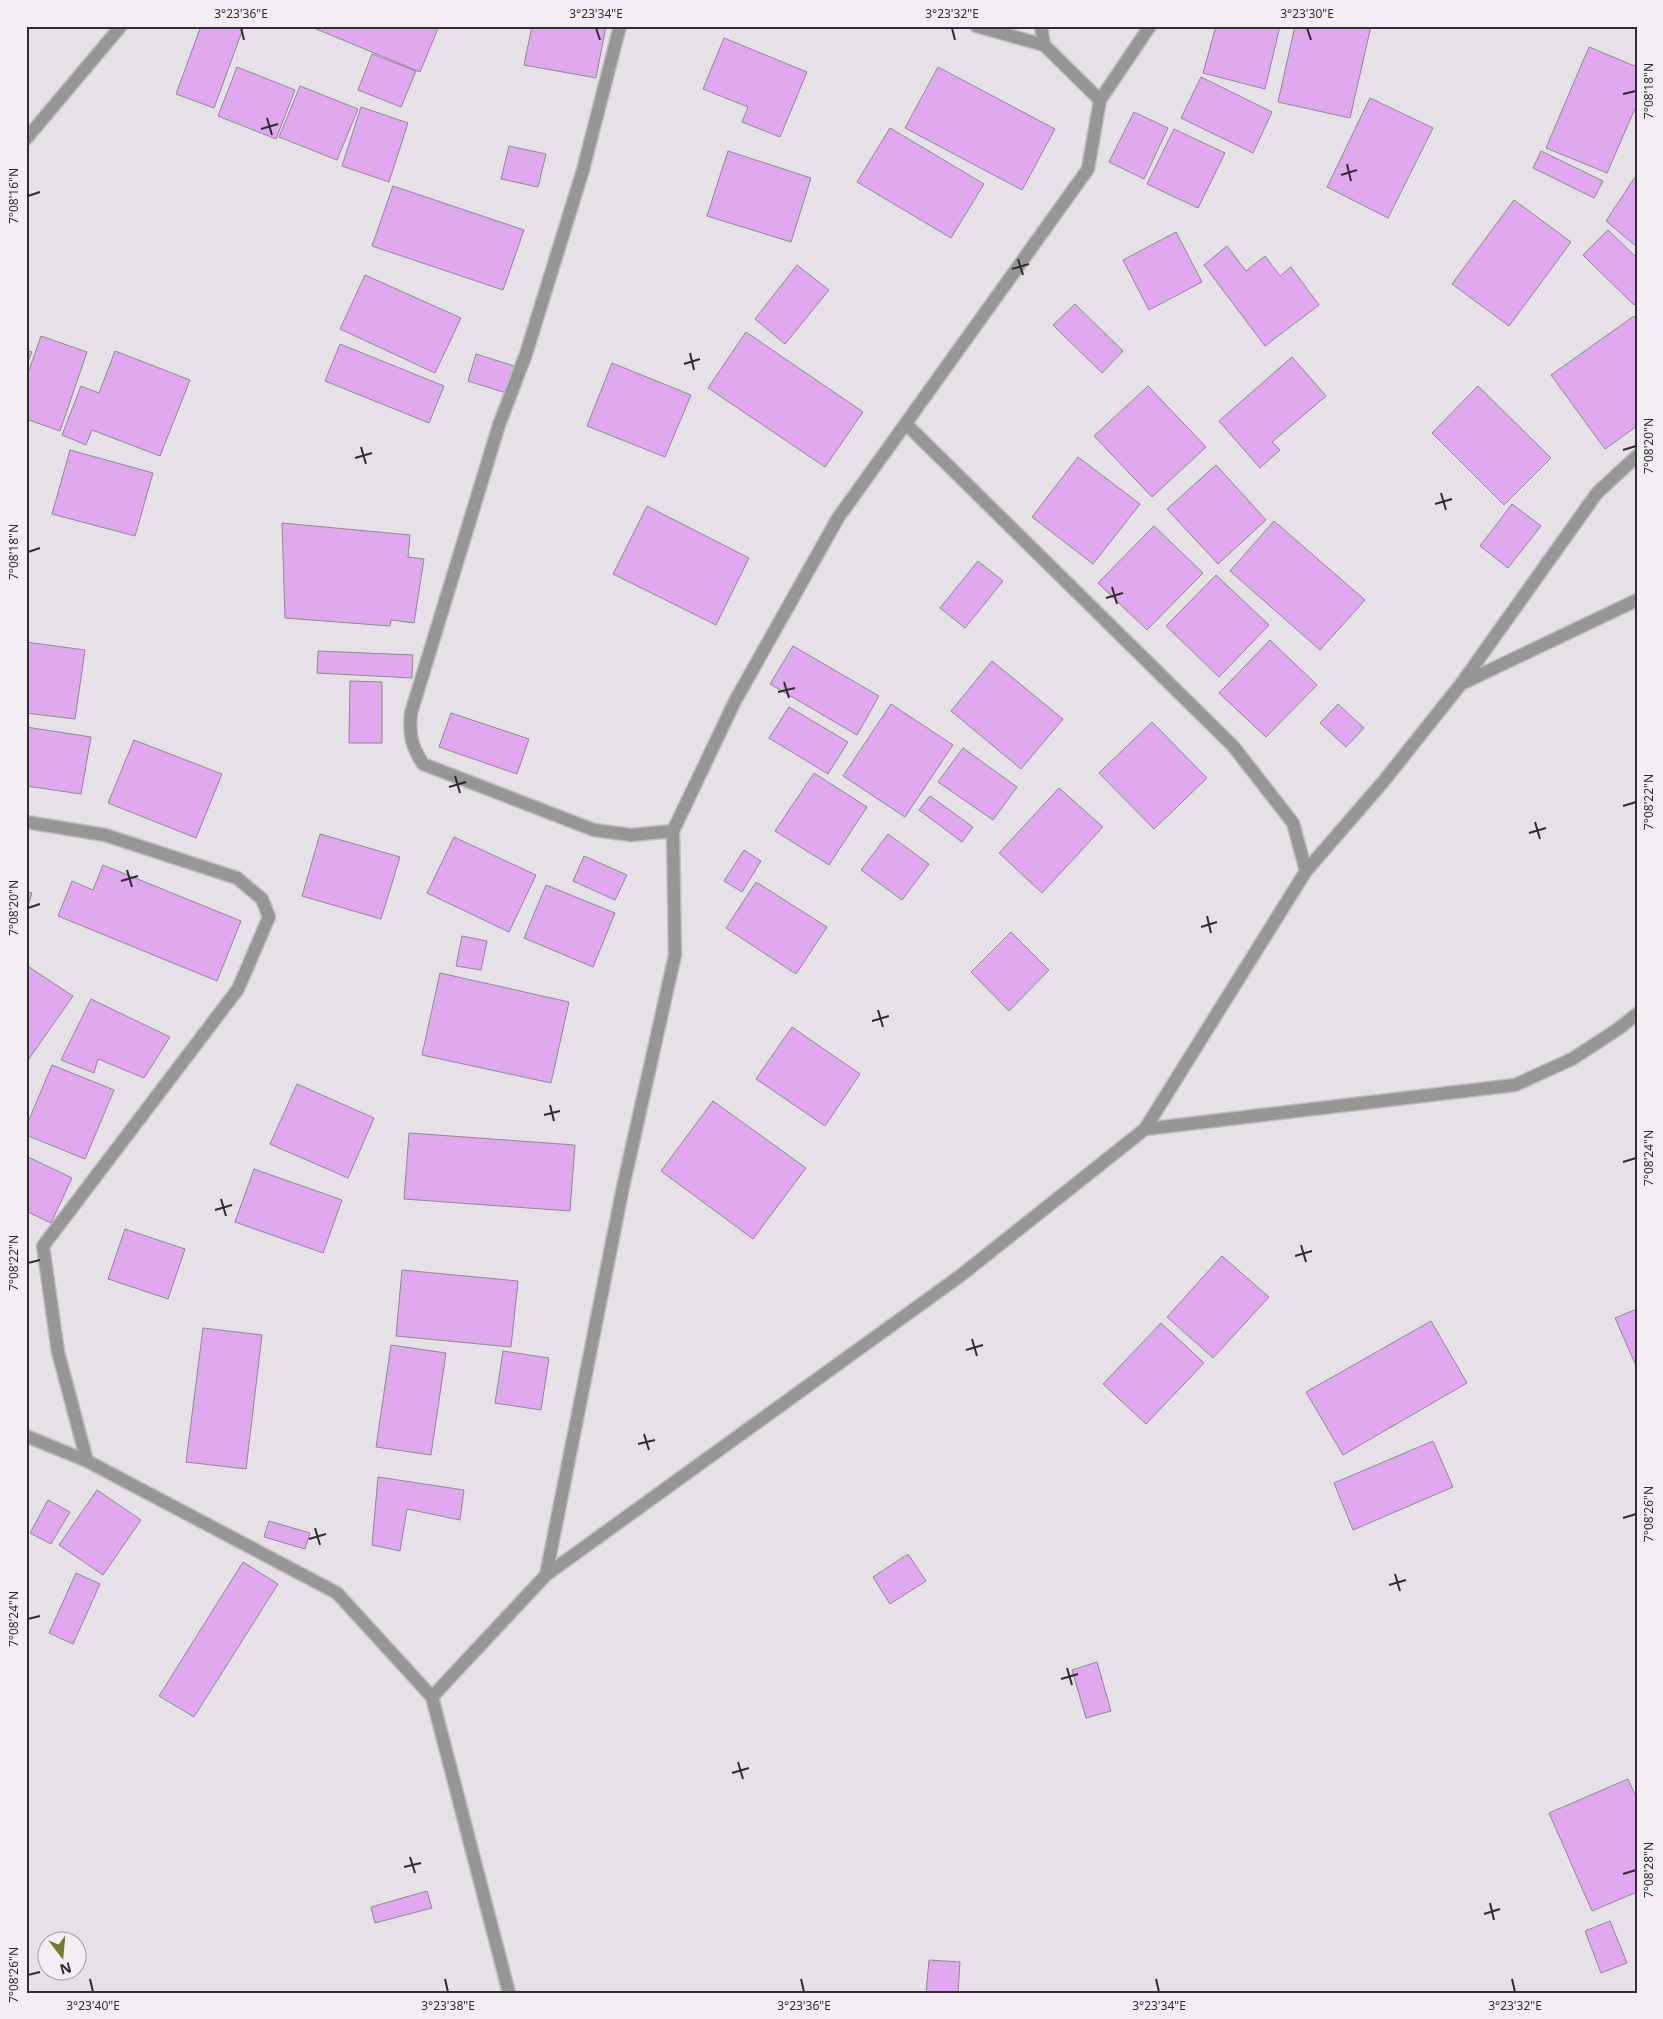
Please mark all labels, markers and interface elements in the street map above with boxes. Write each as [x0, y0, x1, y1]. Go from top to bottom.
text: 3°23'36"E [214, 5, 268, 22]
text: 3°23'34"E [569, 5, 623, 22]
text: 3°23'32"E [925, 5, 979, 22]
text: 3°23'30"E [1280, 5, 1334, 22]
text: 7°08'18"N [1640, 63, 1657, 119]
text: 7°08'16"N [5, 168, 22, 224]
text: 7°08'20"N [1640, 418, 1657, 474]
text: 7°08'18"N [5, 524, 22, 580]
text: 7°08'22"N [1640, 774, 1657, 830]
text: 7°08'20"N [5, 880, 22, 936]
text: 7°08'24"N [1640, 1130, 1657, 1186]
text: 7°08'22"N [5, 1235, 22, 1291]
text: 7°08'26"N [1640, 1486, 1657, 1542]
text: 7°08'24"N [5, 1591, 22, 1647]
text: 7°08'28"N [1640, 1842, 1657, 1898]
north arrow [38, 1932, 88, 1982]
text: 7°08'26"N [5, 1947, 22, 2003]
text: N [58, 1958, 74, 1980]
text: 3°23'40"E [66, 1997, 120, 2014]
text: 3°23'38"E [421, 1997, 475, 2014]
text: 3°23'36"E [777, 1997, 831, 2014]
text: 3°23'34"E [1132, 1997, 1186, 2014]
text: 3°23'32"E [1488, 1997, 1542, 2014]

